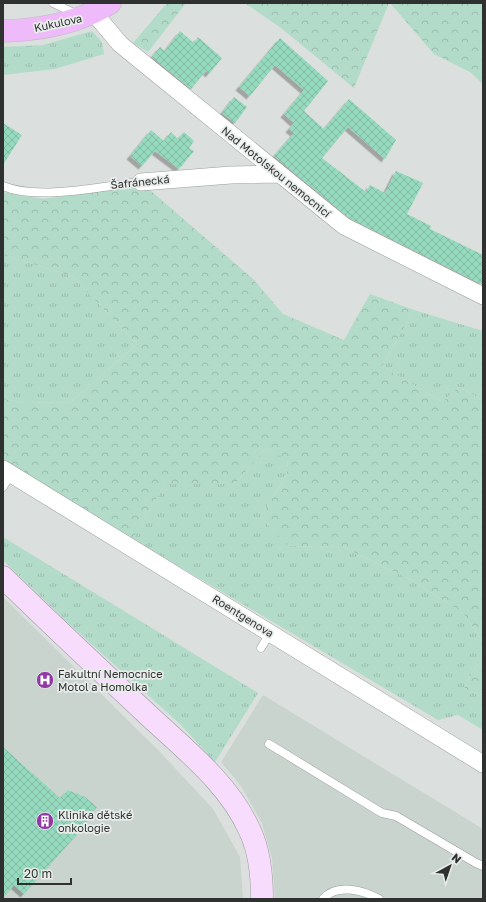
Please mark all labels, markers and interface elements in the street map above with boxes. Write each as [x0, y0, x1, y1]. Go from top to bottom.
street label: Kukulova [33, 11, 83, 34]
street label: Nad Motolskou nemocnicí [219, 124, 334, 220]
street label: Šafránecká [110, 172, 170, 191]
street label: Roentgenova [210, 592, 276, 640]
place label: Fakultní Nemocnice Motol a Homolka [58, 667, 163, 693]
hospital icon: Fakultní Nemocnice Motol a Homolka [35, 670, 55, 690]
place label: Klinika dětské onkologie [58, 808, 132, 834]
building icon: Klinika dětské onkologie [35, 811, 55, 831]
north arrow [430, 846, 470, 886]
text: N [449, 850, 464, 866]
scale bar [18, 860, 71, 886]
text: 20 m [24, 866, 52, 881]

